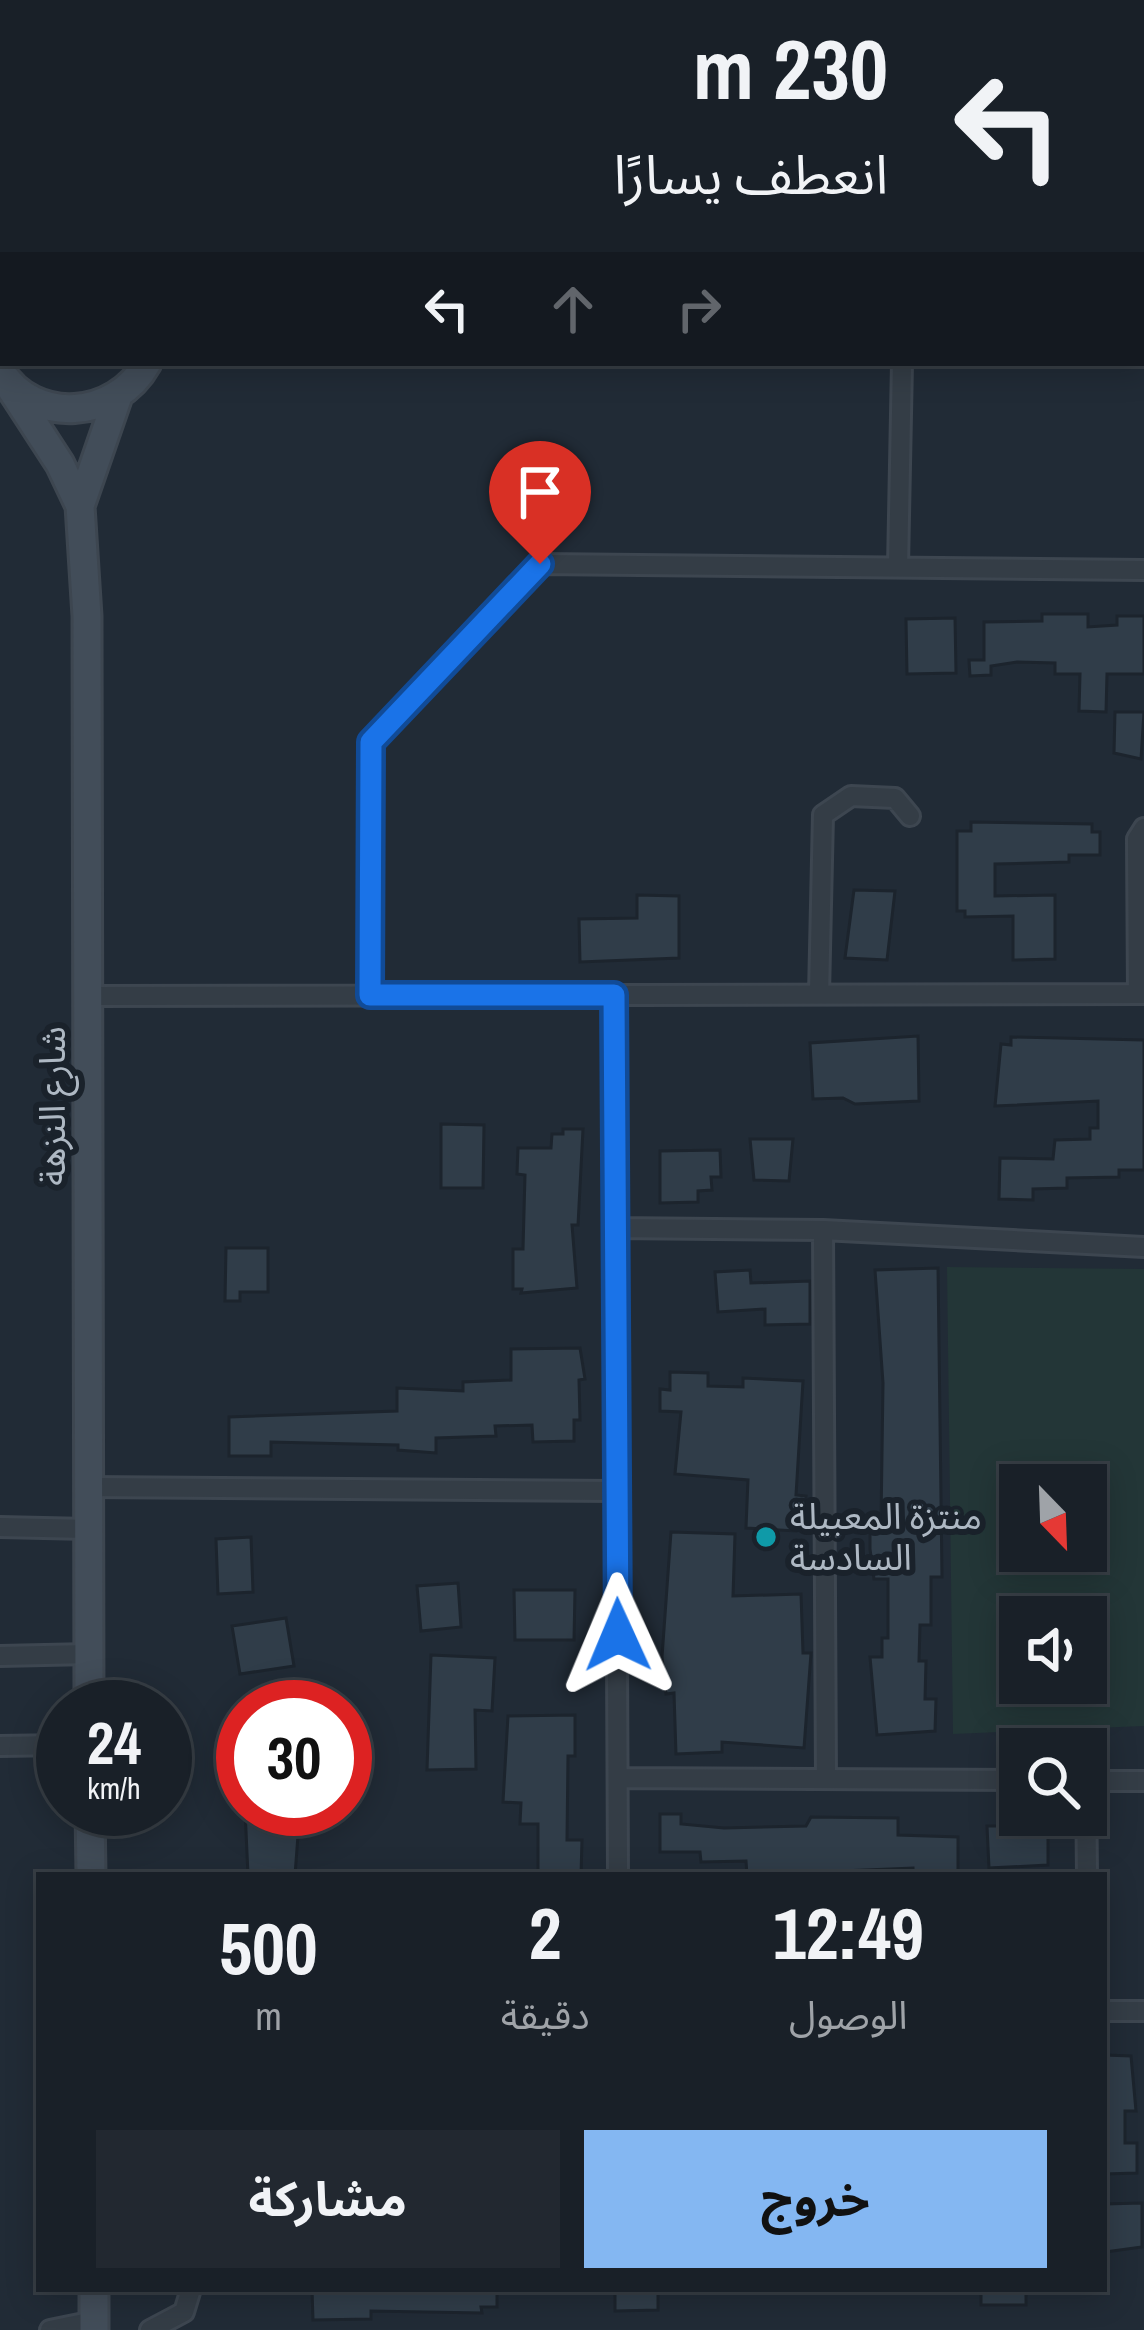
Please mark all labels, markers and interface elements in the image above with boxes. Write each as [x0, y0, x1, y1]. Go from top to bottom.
text: 230 m [693, 12, 888, 125]
icon: left [930, 48, 1086, 204]
text: انعطف يسارًا [613, 138, 888, 211]
icon: left [414, 276, 480, 342]
icon: ahead [540, 276, 606, 342]
icon: right [666, 276, 732, 342]
pin [489, 441, 591, 564]
icon: arrive [507, 459, 573, 525]
street label: شارع النزهة [28, 1026, 79, 1186]
north arrow [999, 1464, 1107, 1572]
map controls [999, 1464, 1107, 1836]
place label: منتزة المعبيلة السادسة [790, 1492, 982, 1581]
marker: منتزة المعبيلة السادسة [753, 1524, 779, 1550]
position arrow [555, 1572, 681, 1698]
button: sound [999, 1596, 1107, 1704]
speed limit sign: 30 [216, 1680, 372, 1836]
text: 24 [87, 1702, 141, 1783]
button: search [999, 1728, 1107, 1836]
text: km/h [87, 1768, 141, 1808]
text: 2 [529, 1884, 562, 1981]
text: 12:49 [773, 1884, 924, 1981]
text: 500 [219, 1899, 318, 1996]
text: دقيقة [501, 1989, 590, 2041]
text: الوصول [789, 1989, 908, 2041]
text: m [255, 1990, 282, 2042]
button: مشاركة [96, 2130, 560, 2268]
button: خروج [584, 2130, 1047, 2268]

